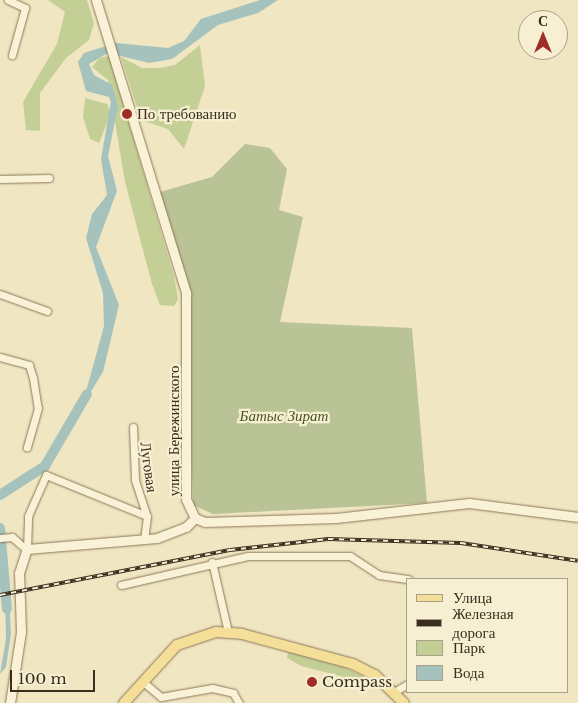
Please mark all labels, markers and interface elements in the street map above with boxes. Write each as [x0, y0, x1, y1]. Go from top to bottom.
north arrow [518, 10, 568, 60]
text: С [538, 12, 548, 30]
place label: По требованию [137, 105, 236, 123]
marker: По требованию [121, 108, 133, 120]
street label: улица Бережинского [165, 365, 183, 497]
park label: Батыс Зират [240, 407, 328, 425]
street label: Луговая [137, 440, 161, 494]
legend [406, 578, 568, 693]
text: Улица [453, 588, 492, 607]
text: Железная дорога [452, 604, 514, 642]
text: Парк [453, 638, 485, 657]
scale bar [12, 660, 98, 692]
text: Вода [453, 663, 484, 682]
text: 100 m [18, 669, 67, 688]
place label: Compass [322, 673, 392, 691]
marker: Compass [306, 676, 318, 688]

